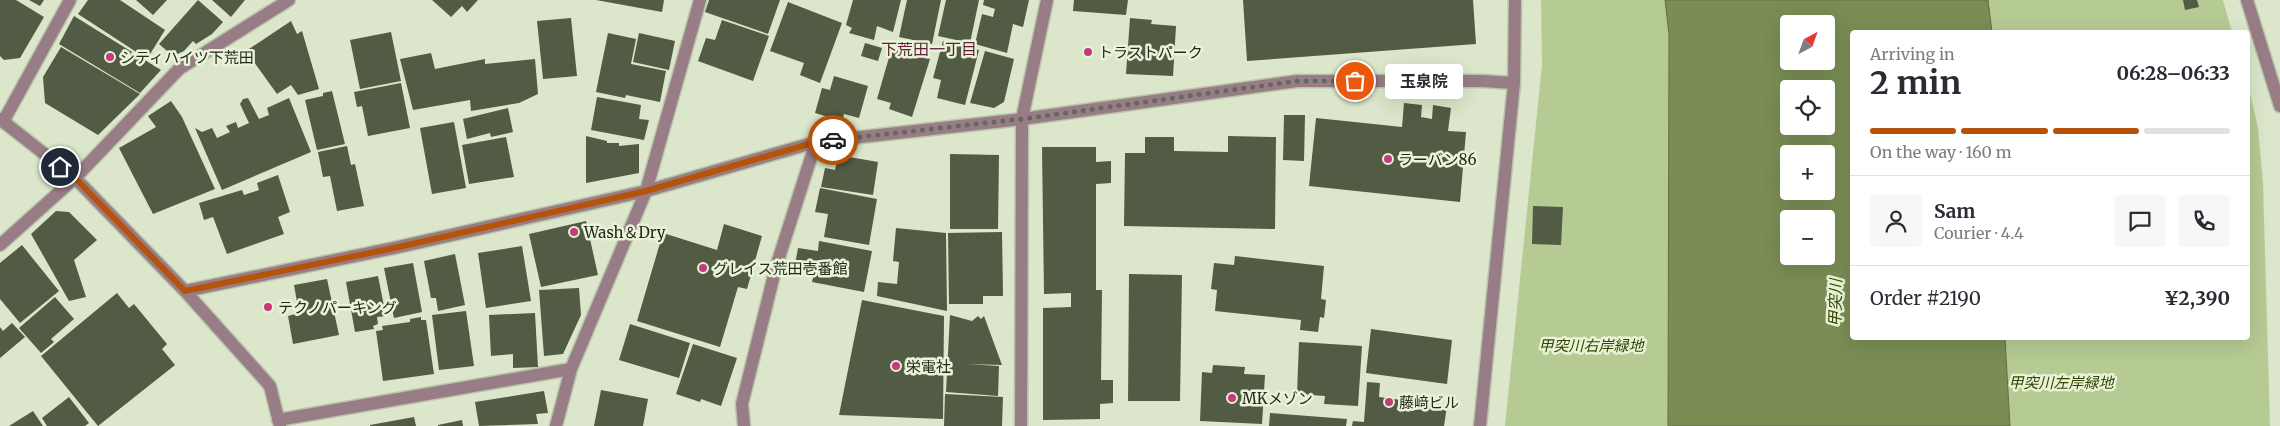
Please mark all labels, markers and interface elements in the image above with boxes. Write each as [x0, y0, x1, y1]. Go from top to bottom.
north arrow [1780, 15, 1835, 70]
map controls [1780, 15, 1835, 265]
district label: 下荒田一丁目 [881, 39, 977, 59]
place label: トラストパーク [1098, 43, 1203, 62]
text: Arriving in [1870, 44, 1955, 64]
marker: トラストパーク [1082, 46, 1094, 58]
place label: シティハイツ下荒田 [120, 48, 254, 67]
marker: シティハイツ下荒田 [104, 51, 116, 63]
pin [1334, 60, 1376, 102]
text: 06:28–06:33 [2116, 61, 2230, 85]
text: 2 min [1870, 63, 1961, 103]
callout: 玉泉院 [1385, 64, 1462, 98]
icon: bag [1341, 67, 1369, 95]
text: 玉泉院 [1400, 71, 1448, 91]
button: locate [1780, 80, 1835, 135]
courier [808, 115, 858, 165]
icon: car [819, 126, 847, 154]
text: On the way · 160 m [1870, 142, 2012, 162]
button: + [1780, 145, 1835, 200]
pin [39, 146, 81, 188]
place label: ラーバン86 [1398, 150, 1477, 169]
icon: home [46, 153, 74, 181]
marker: ラーバン86 [1382, 153, 1394, 165]
button: person [1870, 195, 1922, 247]
button: chat [2114, 195, 2166, 247]
button: phone [2178, 195, 2230, 247]
text: Sam [1934, 199, 1975, 223]
button: − [1780, 210, 1835, 265]
place label: Wash＆Dry [583, 223, 666, 242]
text: Courier · 4.4 [1934, 223, 2024, 243]
marker: Wash＆Dry [568, 226, 580, 238]
place label: グレイス荒田壱番館 [713, 259, 848, 278]
marker: グレイス荒田壱番館 [697, 262, 709, 274]
water label: 甲突川 [1825, 277, 1845, 327]
text: Order #2190 [1870, 286, 1981, 310]
text: ¥2,390 [2164, 286, 2230, 310]
place label: テクノパーキング [278, 298, 397, 317]
marker: テクノパーキング [262, 301, 274, 313]
park label: 甲突川右岸緑地 [1538, 336, 1645, 355]
place label: 栄電社 [906, 357, 951, 376]
marker: 栄電社 [890, 360, 902, 372]
park label: 甲突川左岸緑地 [2008, 373, 2115, 392]
place label: MKメゾン [1242, 389, 1313, 408]
marker: MKメゾン [1226, 392, 1238, 404]
place label: 藤﨑ビル [1399, 393, 1459, 412]
marker: 藤﨑ビル [1383, 396, 1395, 408]

